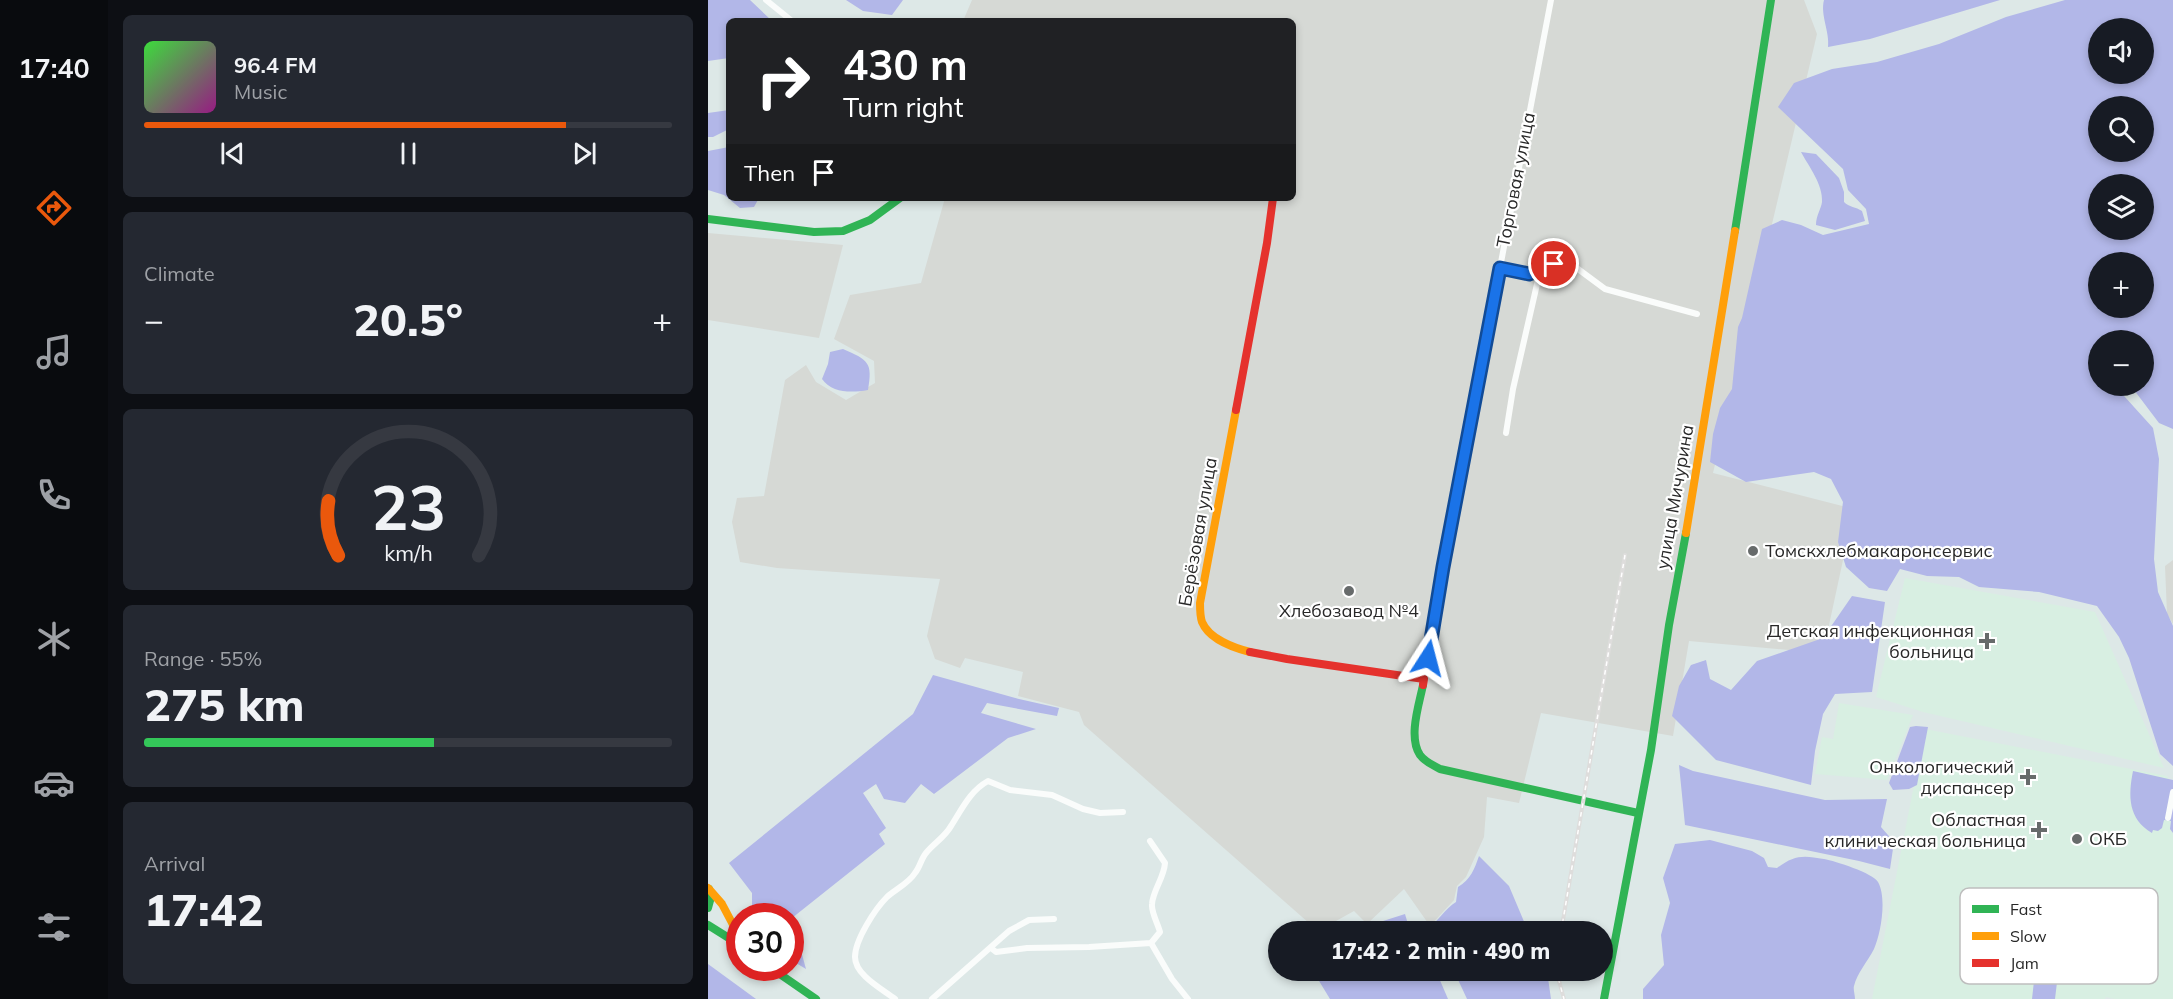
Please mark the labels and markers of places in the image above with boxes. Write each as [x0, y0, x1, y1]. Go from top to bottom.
pin [1528, 238, 1579, 289]
place label: Томскхлебмакаронсервис [1765, 539, 1993, 562]
marker: Томскхлебмакаронсервис [1746, 544, 1760, 558]
marker: Хлебозавод №4 [1342, 584, 1356, 598]
place label: Хлебозавод №4 [1279, 599, 1419, 622]
place label: Детская инфекционная больница [1767, 619, 1974, 663]
marker: Детская инфекционная больница [1978, 632, 1996, 650]
place label: Онкологический диспансер [1869, 755, 2014, 799]
marker: Онкологический диспансер [2019, 768, 2037, 786]
place label: Областная клиническая больница [1824, 808, 2026, 852]
marker: Областная клиническая больница [2030, 821, 2048, 839]
place label: ОКБ [2089, 827, 2127, 850]
marker: ОКБ [2070, 832, 2084, 846]

